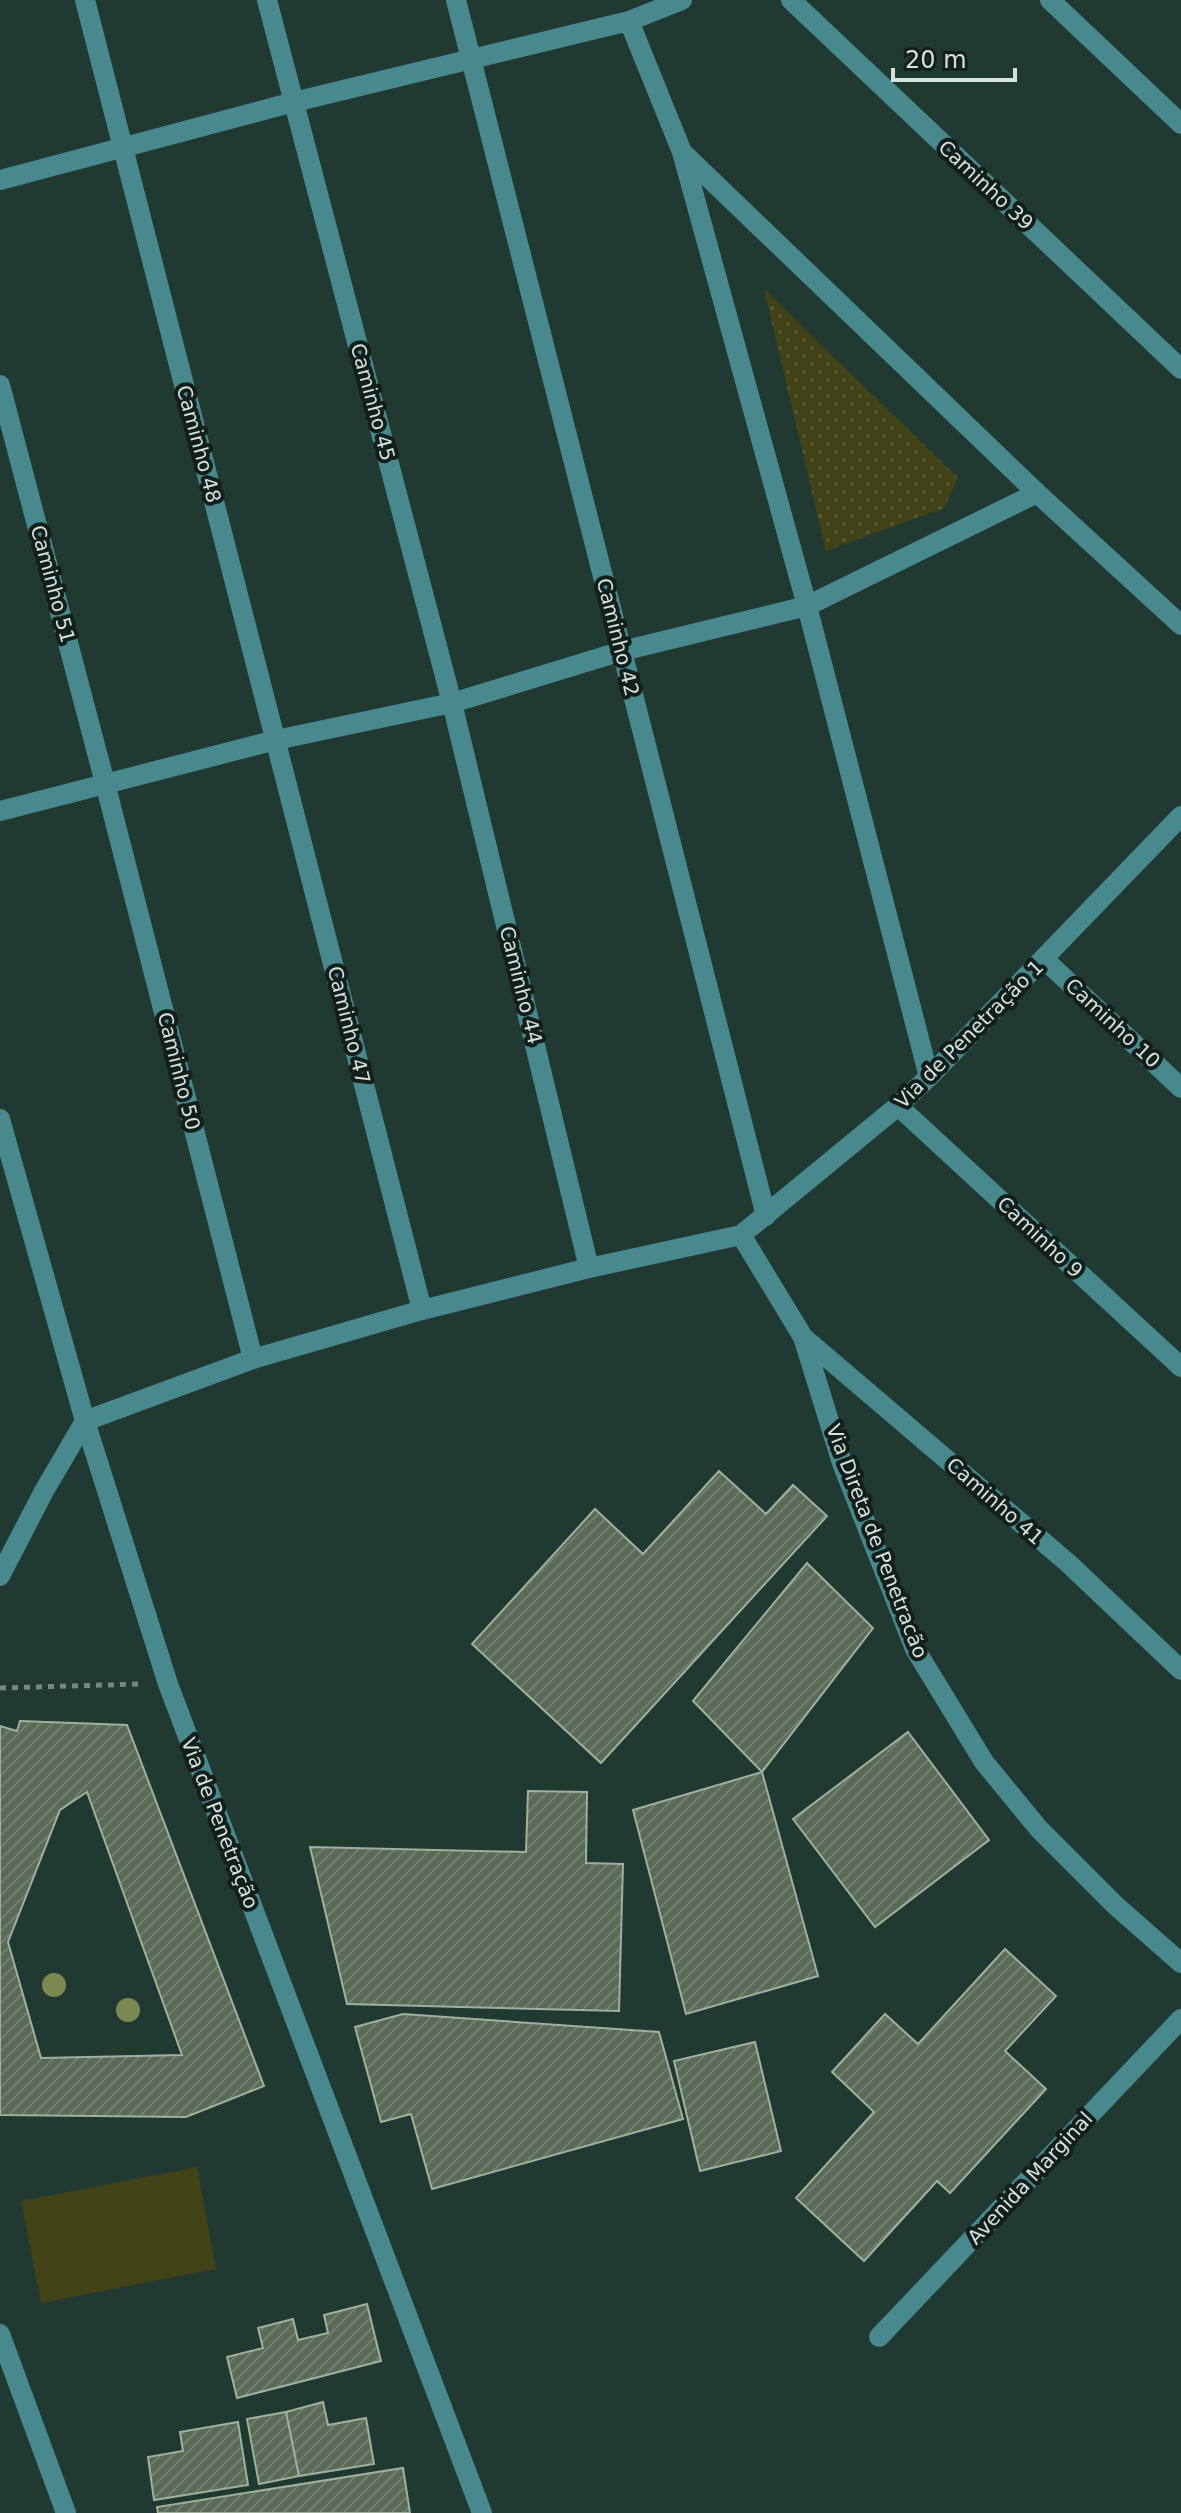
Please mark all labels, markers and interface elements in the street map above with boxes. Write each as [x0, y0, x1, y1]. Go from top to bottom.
scale bar [893, 32, 1015, 82]
text: 20 m [905, 46, 967, 74]
street label: Caminho 39 [934, 135, 1038, 235]
street label: Caminho 45 [346, 341, 400, 463]
street label: Caminho 48 [172, 383, 226, 505]
street label: Caminho 51 [26, 523, 80, 645]
street label: Caminho 42 [592, 576, 644, 698]
street label: Caminho 44 [495, 924, 547, 1046]
street label: Via de Penetração 1 [890, 955, 1048, 1113]
street label: Caminho 47 [323, 964, 375, 1086]
street label: Caminho 10 [1061, 973, 1165, 1073]
street label: Caminho 50 [153, 1010, 205, 1132]
street label: Caminho 9 [992, 1191, 1088, 1283]
street label: Via Direta de Penetracão [821, 1421, 933, 1661]
street label: Caminho 41 [942, 1452, 1048, 1550]
street label: Via de Penetração [176, 1734, 264, 1912]
street label: Avenida Marginal [962, 2107, 1098, 2249]

